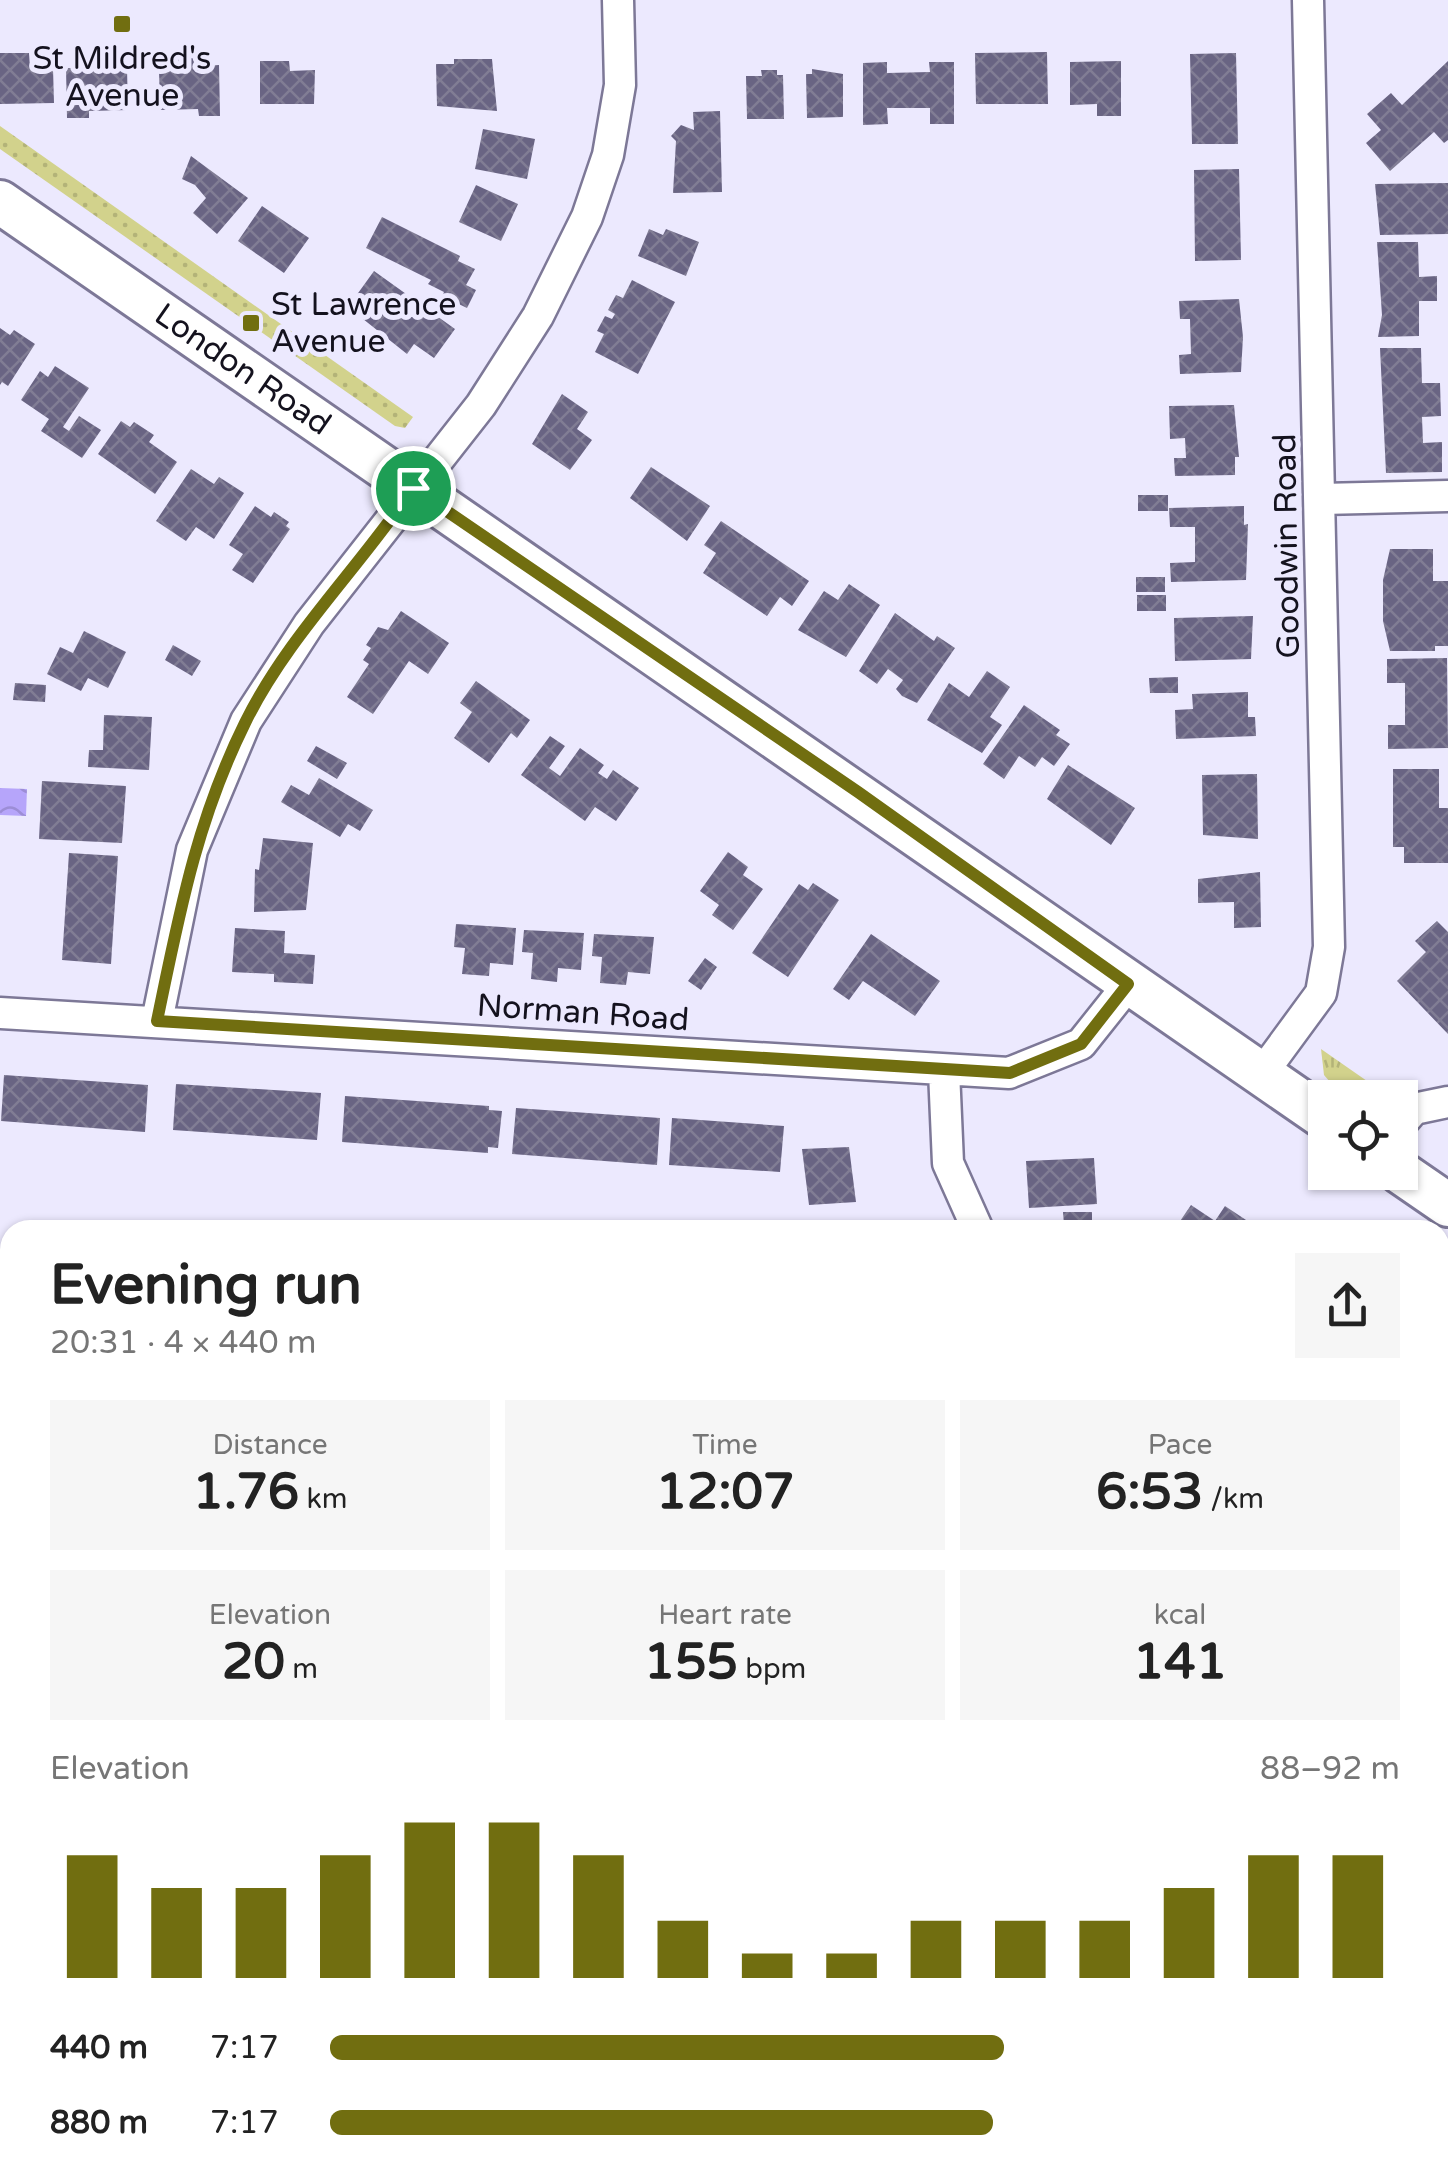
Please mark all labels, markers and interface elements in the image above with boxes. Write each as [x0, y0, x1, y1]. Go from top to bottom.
marker: St Mildred's Avenue [111, 13, 133, 35]
place label: St Mildred's Avenue [33, 40, 211, 115]
place label: St Lawrence Avenue [271, 286, 456, 361]
street label: London Road [147, 296, 338, 444]
marker: St Lawrence Avenue [240, 312, 262, 334]
street label: Goodwin Road [1266, 433, 1308, 659]
pin [371, 446, 456, 531]
icon: arrive [386, 461, 441, 516]
street label: Norman Road [476, 987, 690, 1039]
map controls [1308, 1080, 1418, 1190]
button: locate [1308, 1080, 1418, 1190]
text: Evening run [50, 1253, 362, 1319]
button: share [1295, 1253, 1400, 1358]
text: 20:31 · 4 × 440 m [50, 1324, 316, 1362]
text: Distance [212, 1428, 328, 1462]
text: Time [692, 1428, 758, 1462]
text: Pace [1148, 1428, 1212, 1462]
text: 1.76 [193, 1462, 299, 1522]
text: 12:07 [656, 1462, 794, 1522]
text: 6:53 [1096, 1462, 1203, 1522]
text: km [299, 1482, 347, 1516]
text: /km [1203, 1482, 1264, 1516]
text: Elevation [209, 1598, 331, 1632]
text: Heart rate [658, 1598, 792, 1632]
text: kcal [1154, 1598, 1206, 1632]
text: 20 [222, 1632, 285, 1692]
text: 155 [644, 1632, 738, 1692]
text: 141 [1133, 1632, 1227, 1692]
text: m [285, 1652, 318, 1686]
text: bpm [738, 1652, 806, 1686]
text: Elevation [50, 1750, 190, 1788]
text: 88–92 m [1260, 1750, 1400, 1788]
text: 440 m [50, 2029, 148, 2067]
text: 7:17 [210, 2029, 279, 2067]
text: 880 m [50, 2104, 148, 2142]
text: 7:17 [210, 2104, 279, 2142]

